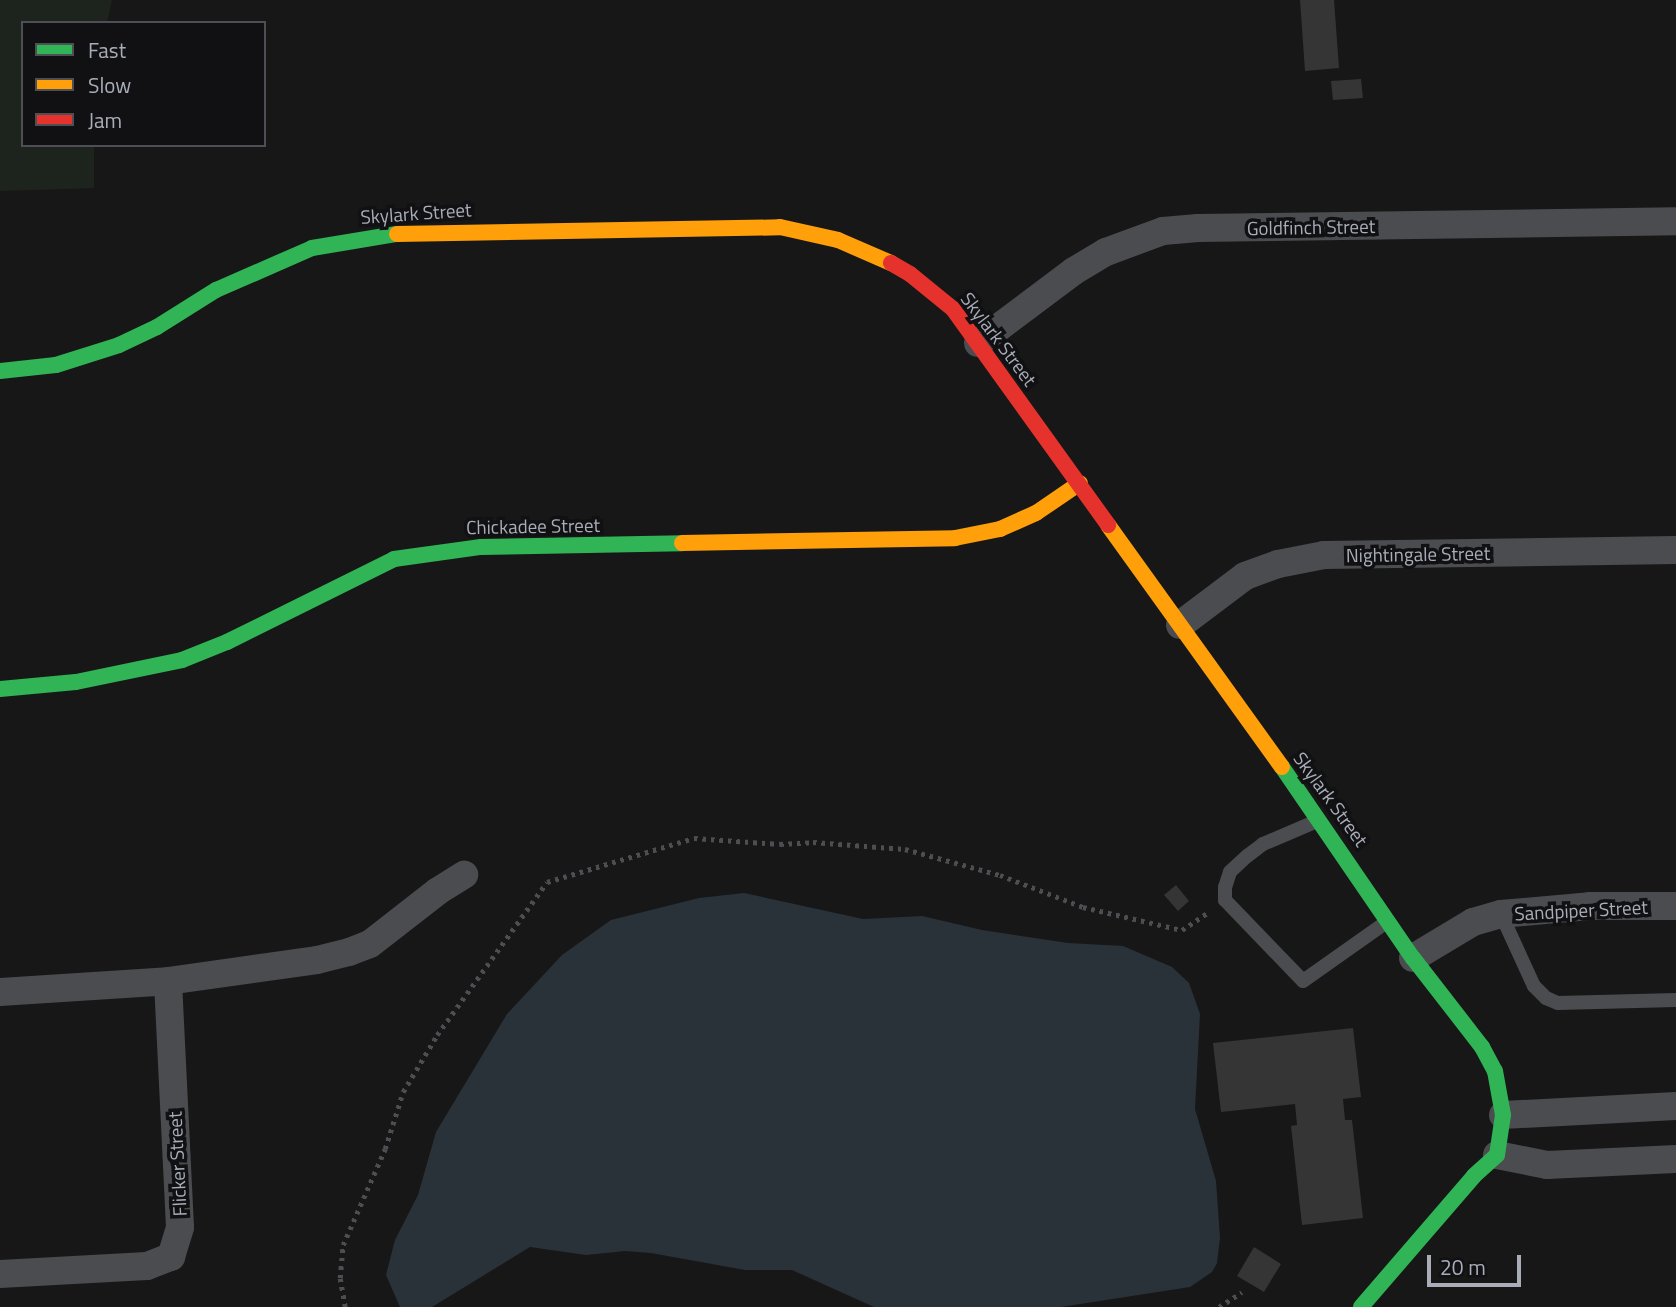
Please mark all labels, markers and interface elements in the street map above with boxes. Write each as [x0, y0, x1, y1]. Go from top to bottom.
legend [21, 21, 266, 147]
text: Fast [88, 34, 126, 66]
text: Slow [88, 69, 131, 101]
text: Jam [88, 104, 122, 136]
street label: Skylark Street [360, 198, 472, 228]
street label: Goldfinch Street [1247, 214, 1375, 240]
street label: Skylark Street [956, 288, 1042, 390]
street label: Chickadee Street [466, 513, 600, 539]
street label: Nightingale Street [1346, 541, 1490, 567]
street label: Skylark Street [1289, 747, 1373, 851]
street label: Sandpiper Street [1514, 895, 1648, 925]
street label: Flicker Street [163, 1111, 191, 1217]
scale bar [1431, 1240, 1526, 1284]
text: 20 m [1440, 1251, 1486, 1283]

